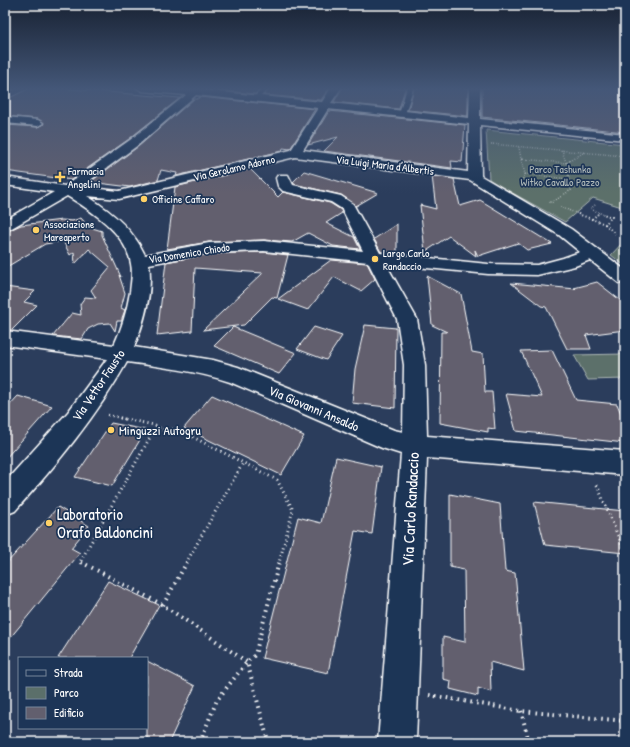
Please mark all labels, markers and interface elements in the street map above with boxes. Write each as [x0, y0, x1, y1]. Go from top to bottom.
street label: Via Gerolamo Adorno [192, 152, 277, 184]
street label: Via Luigi Maria d'Albertis [335, 152, 435, 178]
park label: Parco Tashunka Witko Cavallo Pazzo [521, 162, 600, 189]
place label: Farmacia Angelini [67, 164, 104, 191]
marker: Farmacia Angelini [55, 172, 65, 182]
place label: Officine Caffaro [152, 192, 215, 206]
marker: Officine Caffaro [139, 194, 149, 204]
place label: Associazione Mareaperto [44, 217, 95, 244]
marker: Associazione Mareaperto [31, 225, 41, 235]
street label: Via Domenico Chiodo [147, 240, 231, 266]
place label: Largo Carlo Randaccio [383, 246, 430, 273]
marker: Largo Carlo Randaccio [370, 254, 380, 264]
street label: Via Vettor Fausto [67, 346, 129, 424]
street label: Via Giovanni Ansaldo [266, 381, 362, 435]
place label: Minguzzi Autogru [119, 421, 201, 439]
marker: Minguzzi Autogru [106, 425, 116, 435]
street label: Via Carlo Randaccio [396, 451, 424, 566]
place label: Laboratorio Orafo Baldoncini [57, 503, 153, 543]
marker: Laboratorio Orafo Baldoncini [44, 518, 54, 528]
legend [18, 657, 148, 729]
text: Strada [54, 664, 83, 681]
text: Parco [54, 684, 79, 701]
text: Edificio [54, 704, 84, 721]

